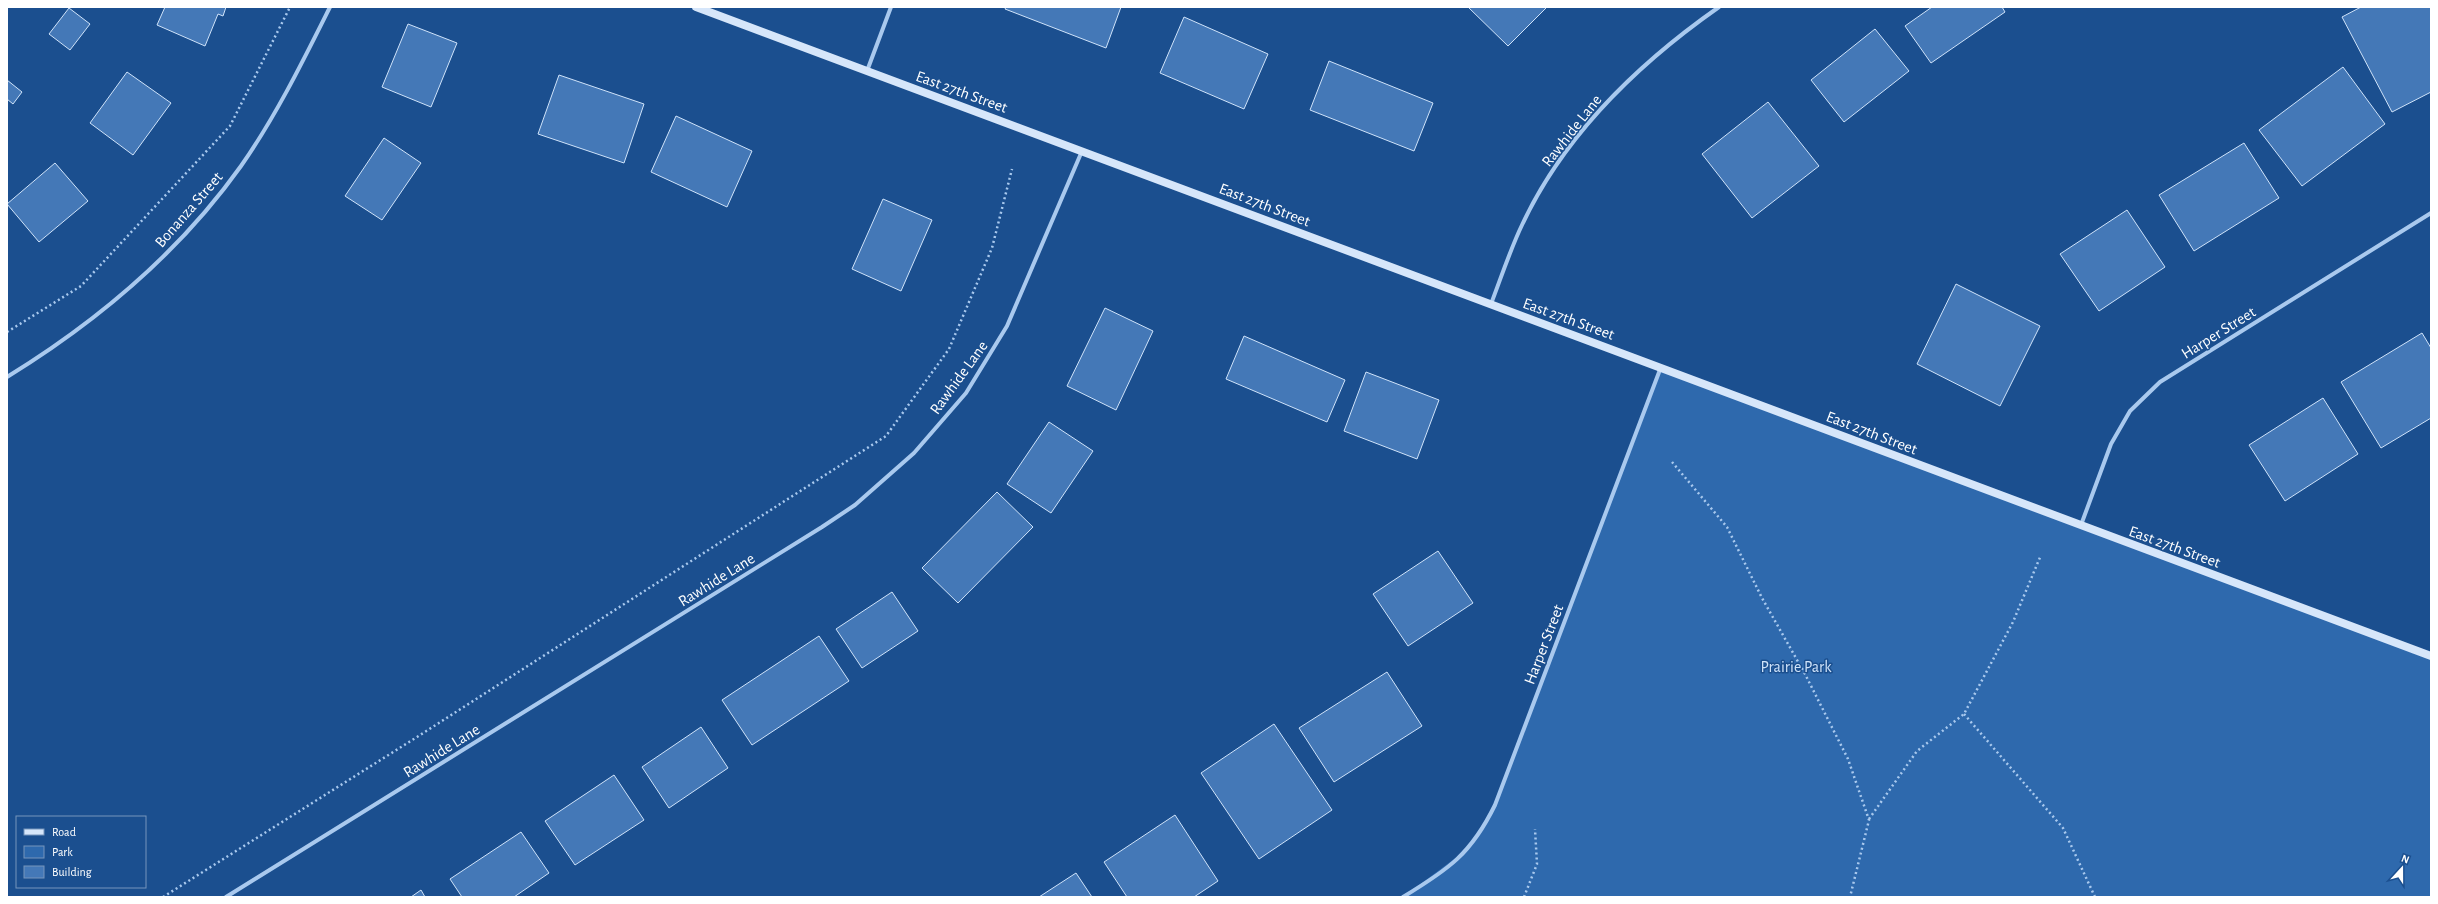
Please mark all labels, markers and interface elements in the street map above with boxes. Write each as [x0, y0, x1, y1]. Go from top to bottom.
street label: East 27th Street [914, 68, 1010, 116]
street label: Rawhide Lane [1539, 92, 1605, 170]
street label: Bonanza Street [152, 169, 226, 250]
street label: East 27th Street [1217, 180, 1312, 230]
street label: East 27th Street [1521, 295, 1617, 343]
street label: Harper Street [2179, 304, 2258, 362]
street label: Rawhide Lane [927, 338, 991, 417]
street label: East 27th Street [1824, 408, 1919, 458]
street label: East 27th Street [2127, 523, 2223, 571]
street label: Rawhide Lane [676, 550, 757, 610]
street label: Harper Street [1521, 602, 1566, 686]
park label: Prairie Park [1760, 659, 1832, 675]
street label: Rawhide Lane [401, 721, 482, 781]
legend [16, 816, 146, 888]
text: Road [52, 826, 76, 838]
text: Park [52, 846, 73, 858]
north arrow [2382, 848, 2422, 888]
text: N [2400, 853, 2411, 866]
text: Building [52, 866, 92, 878]

